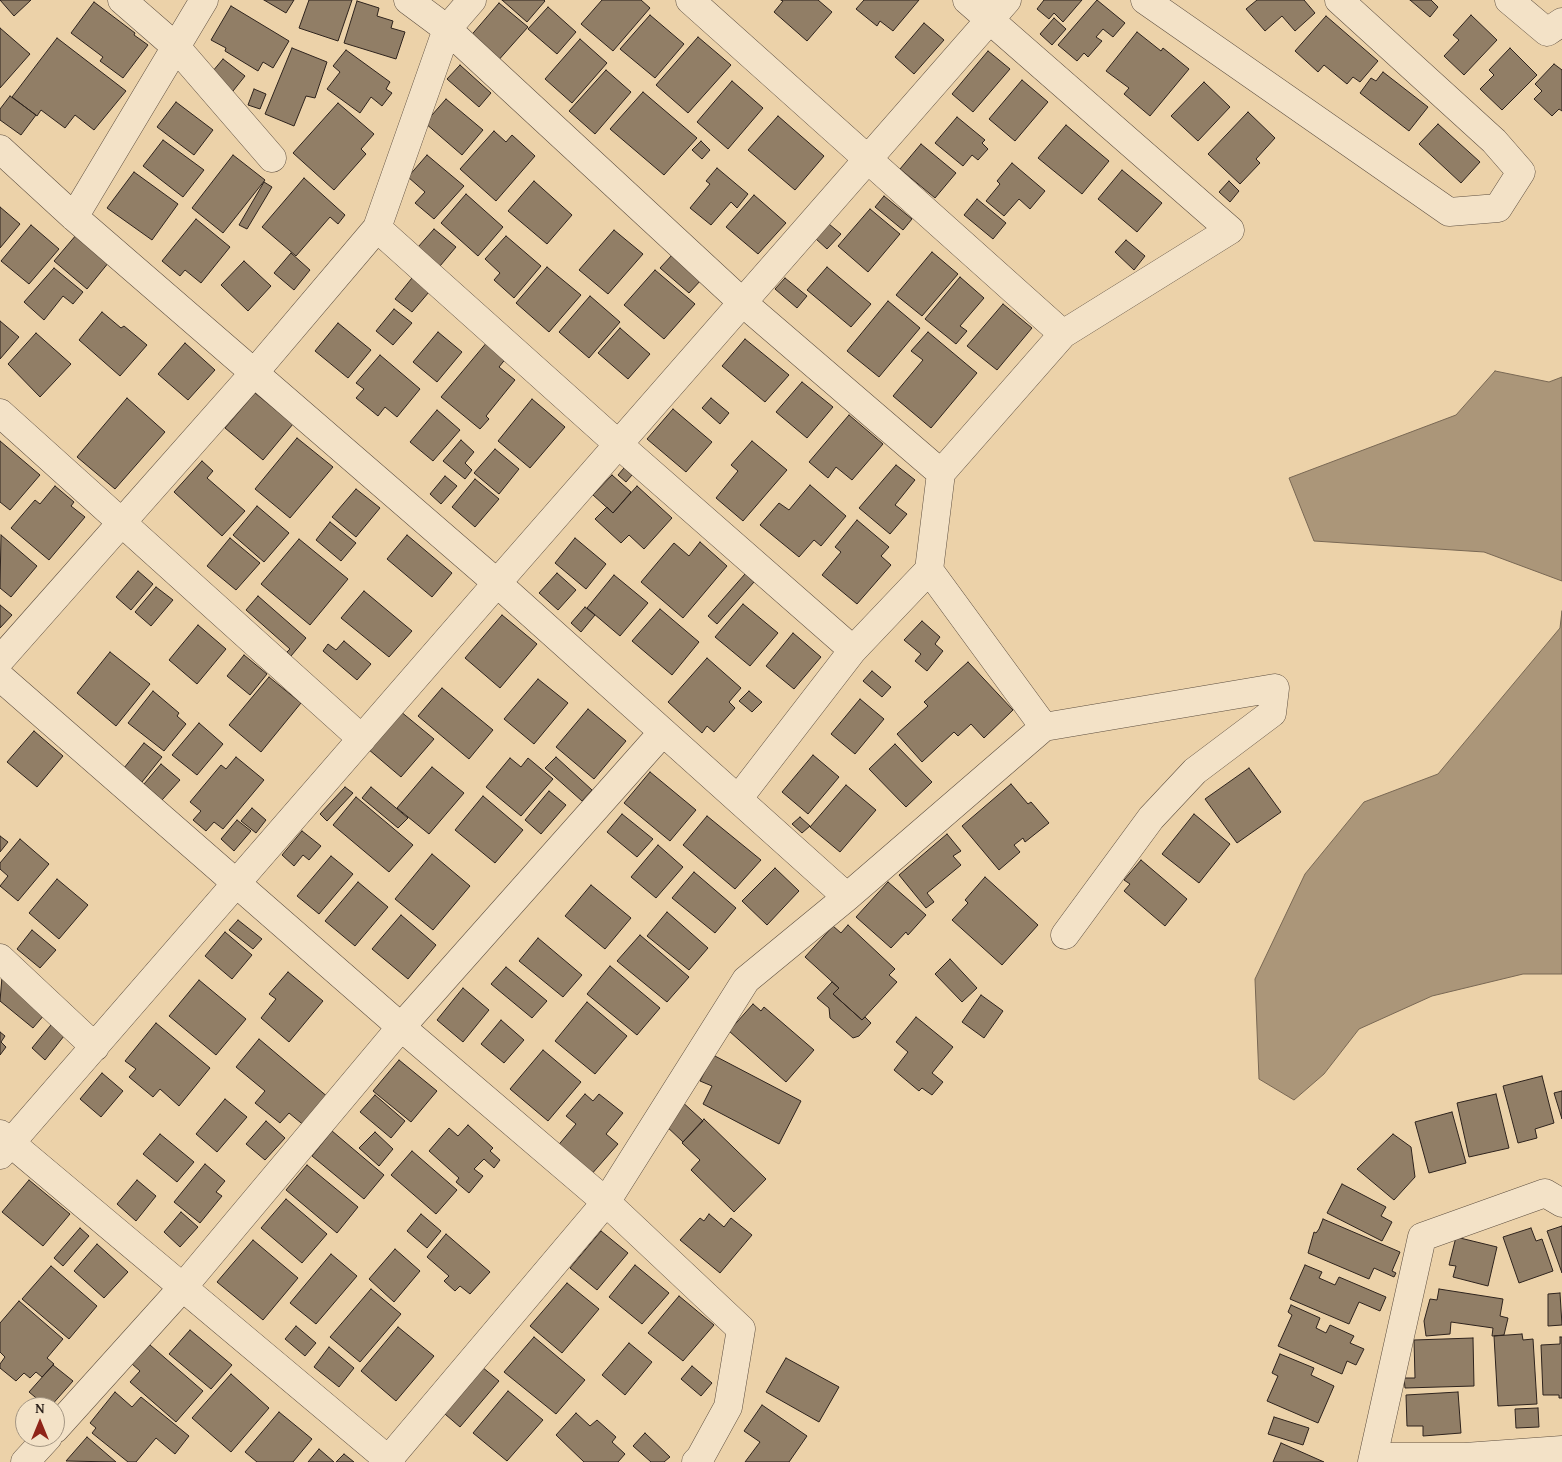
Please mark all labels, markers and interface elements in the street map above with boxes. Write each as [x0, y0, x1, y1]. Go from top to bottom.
north arrow [15, 1397, 65, 1447]
text: N [35, 1398, 45, 1418]

